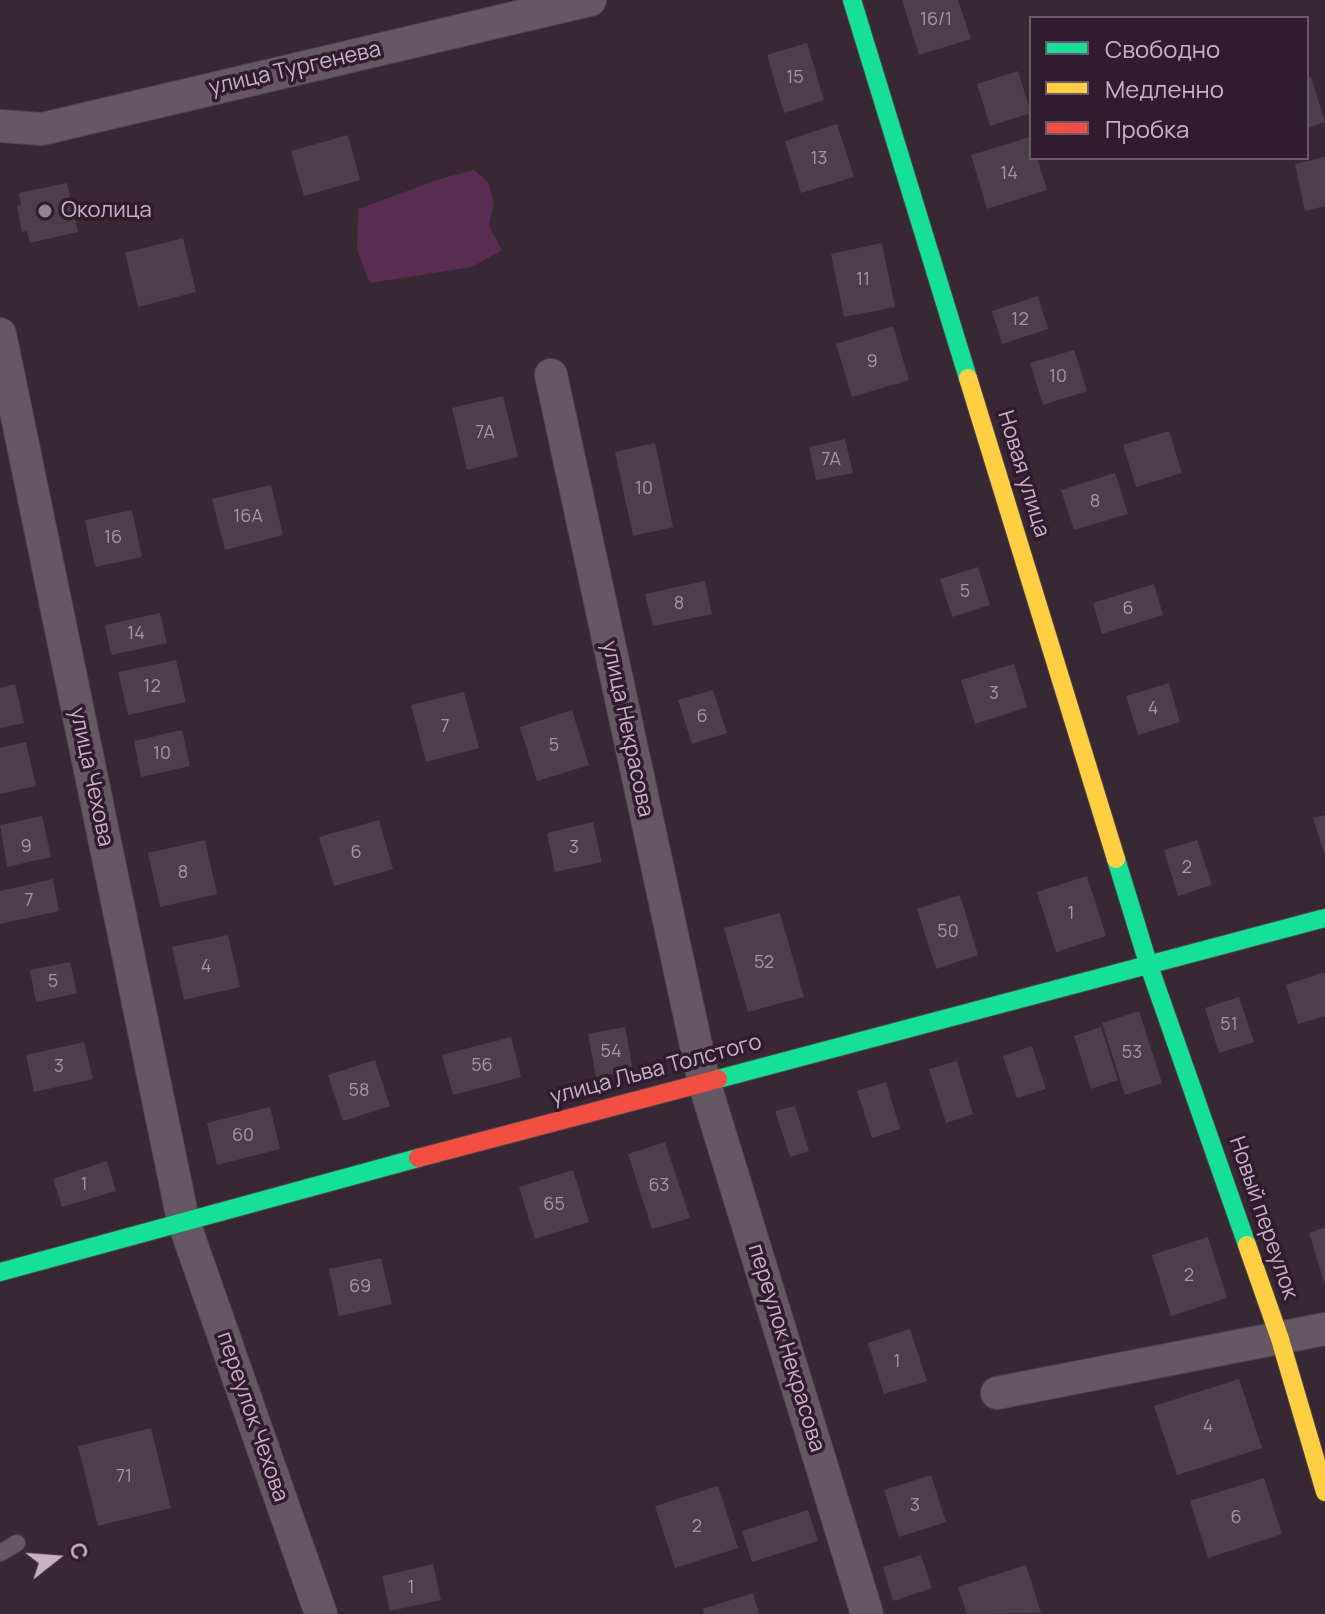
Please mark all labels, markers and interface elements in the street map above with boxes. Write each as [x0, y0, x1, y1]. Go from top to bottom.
house number: 16/1 [920, 9, 952, 31]
legend [1029, 16, 1309, 160]
text: Свободно [1105, 32, 1220, 65]
street label: улица Тургенева [206, 36, 384, 102]
house number: 15 [786, 67, 804, 89]
text: Медленно [1105, 72, 1224, 105]
text: Пробка [1105, 112, 1189, 145]
house number: 13 [811, 148, 827, 170]
house number: 14 [1000, 163, 1018, 185]
place label: Околица [61, 198, 152, 224]
marker: Околица [36, 202, 54, 220]
house number: 11 [856, 269, 870, 291]
house number: 12 [1011, 309, 1029, 331]
house number: 9 [866, 351, 878, 373]
house number: 10 [1049, 366, 1067, 388]
street label: Новая улица [991, 408, 1055, 540]
house number: 7А [475, 422, 495, 444]
house number: 7А [821, 449, 841, 471]
house number: 10 [635, 478, 653, 500]
house number: 8 [1090, 491, 1100, 513]
house number: 16А [233, 506, 263, 528]
house number: 16 [104, 527, 122, 549]
house number: 5 [960, 581, 970, 603]
house number: 8 [674, 593, 684, 615]
house number: 6 [1122, 598, 1134, 620]
house number: 14 [127, 623, 145, 645]
street label: улица Некрасова [595, 638, 659, 820]
house number: 12 [143, 676, 161, 698]
house number: 3 [989, 683, 999, 705]
house number: 4 [1148, 698, 1158, 720]
street label: улица Чехова [63, 705, 119, 849]
house number: 6 [696, 706, 708, 728]
house number: 7 [440, 716, 450, 738]
house number: 5 [549, 735, 559, 757]
house number: 10 [153, 743, 171, 765]
house number: 9 [20, 836, 32, 858]
house number: 3 [569, 837, 579, 859]
house number: 6 [350, 842, 362, 864]
house number: 2 [1182, 857, 1192, 879]
house number: 8 [178, 862, 188, 884]
house number: 7 [24, 890, 34, 912]
house number: 1 [1067, 903, 1075, 925]
house number: 50 [937, 921, 959, 943]
house number: 52 [754, 952, 774, 974]
house number: 4 [201, 956, 211, 978]
house number: 5 [48, 971, 58, 993]
house number: 51 [1220, 1014, 1238, 1036]
street label: улица Льва Толстого [547, 1029, 765, 1111]
house number: 54 [600, 1041, 622, 1063]
house number: 53 [1122, 1042, 1142, 1064]
house number: 56 [471, 1055, 493, 1077]
house number: 3 [54, 1056, 64, 1078]
house number: 58 [349, 1080, 369, 1102]
house number: 60 [232, 1125, 254, 1147]
street label: Новый переулок [1223, 1133, 1303, 1303]
house number: 1 [80, 1174, 88, 1196]
house number: 63 [648, 1175, 670, 1197]
house number: 65 [543, 1194, 565, 1216]
street label: переулок Некрасова [742, 1241, 830, 1455]
house number: 2 [1184, 1265, 1194, 1287]
house number: 69 [349, 1276, 371, 1298]
street label: переулок Чехова [211, 1329, 293, 1505]
house number: 1 [893, 1351, 901, 1373]
house number: 4 [1203, 1416, 1213, 1438]
house number: 71 [116, 1466, 132, 1488]
house number: 3 [910, 1495, 920, 1517]
house number: 6 [1230, 1507, 1242, 1529]
house number: 2 [692, 1516, 702, 1538]
north arrow [16, 1518, 96, 1598]
text: С [62, 1539, 96, 1563]
house number: 1 [407, 1577, 415, 1599]

